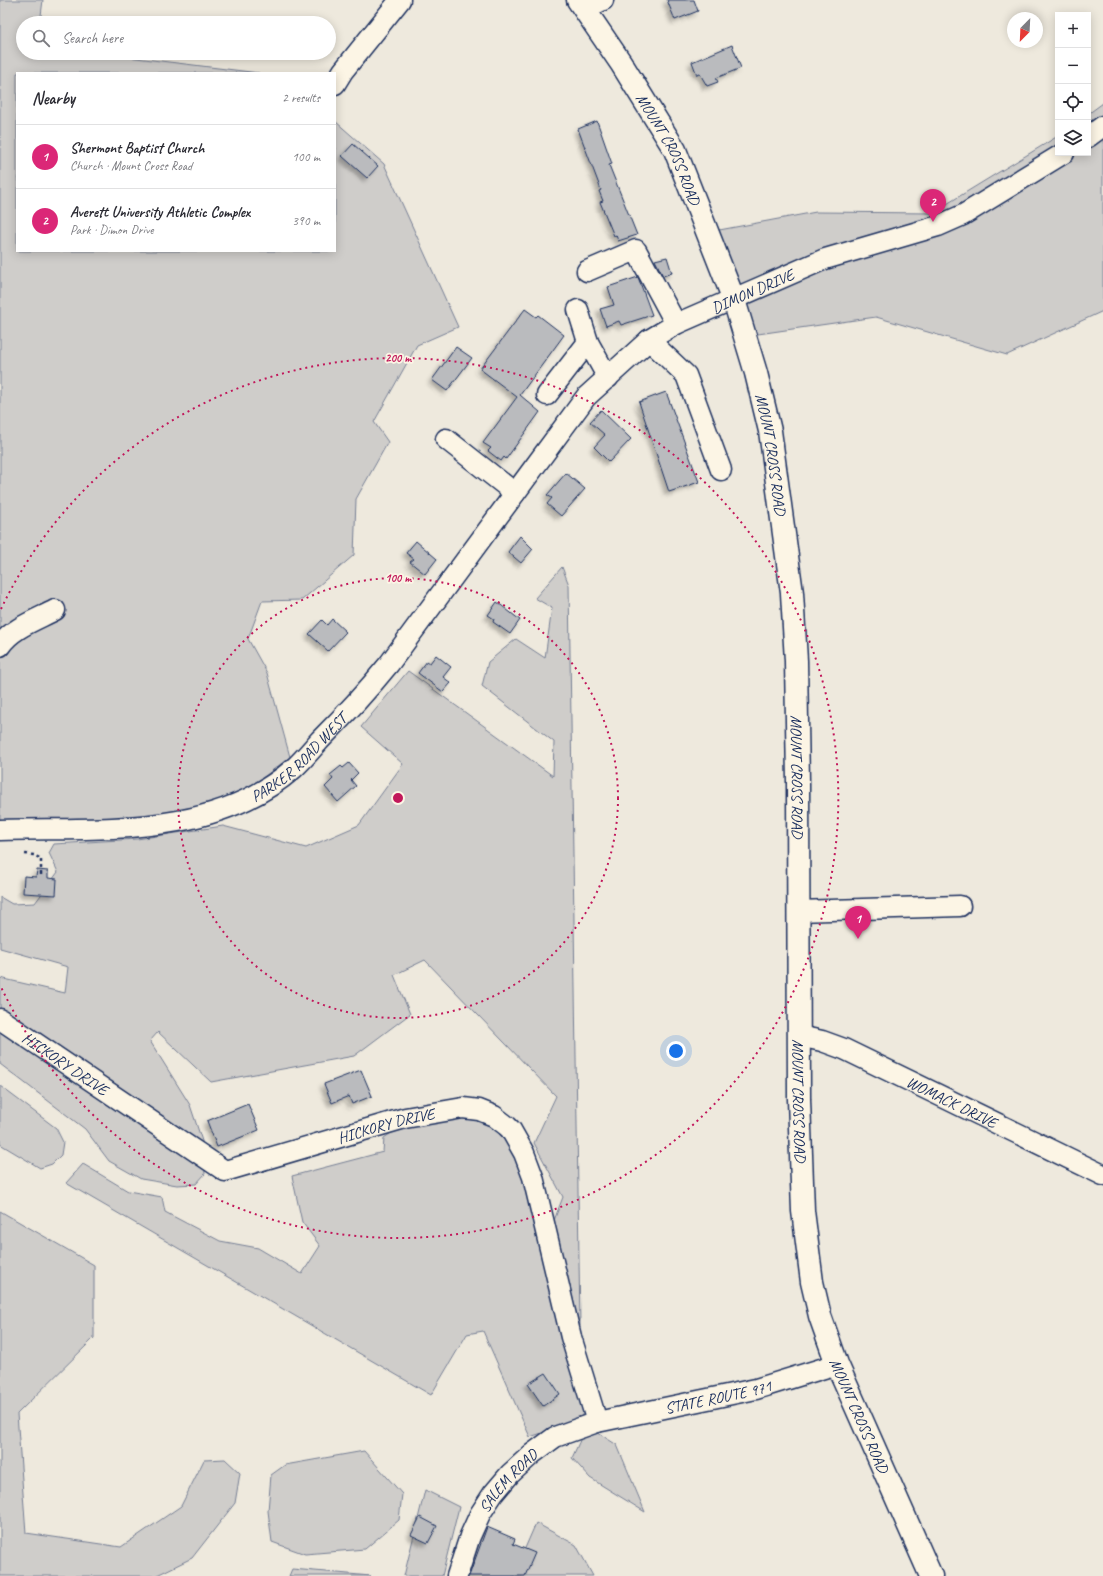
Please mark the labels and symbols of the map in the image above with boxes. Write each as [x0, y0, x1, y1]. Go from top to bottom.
north arrow [1007, 12, 1043, 48]
street label: MOUNT CROSS ROAD [631, 90, 705, 209]
pin: 2 [920, 189, 946, 222]
street label: DIMON DRIVE [709, 264, 799, 318]
text: 200 m [385, 350, 412, 366]
street label: MOUNT CROSS ROAD [750, 392, 791, 518]
text: 100 m [385, 570, 412, 586]
street label: PARKER ROAD WEST [248, 706, 355, 807]
street label: MOUNT CROSS ROAD [786, 715, 807, 840]
centre of rings [391, 791, 405, 805]
pin: 1 [845, 906, 871, 939]
street label: HICKORY DRIVE [18, 1028, 114, 1102]
street label: MOUNT CROSS ROAD [788, 1039, 810, 1164]
your location [666, 1041, 686, 1061]
street label: WOMACK DRIVE [903, 1072, 1002, 1134]
street label: HICKORY DRIVE [335, 1104, 438, 1148]
street label: MOUNT CROSS ROAD [825, 1355, 894, 1478]
street label: STATE ROUTE 971 [663, 1376, 775, 1419]
street label: SALEM ROAD [475, 1444, 543, 1516]

